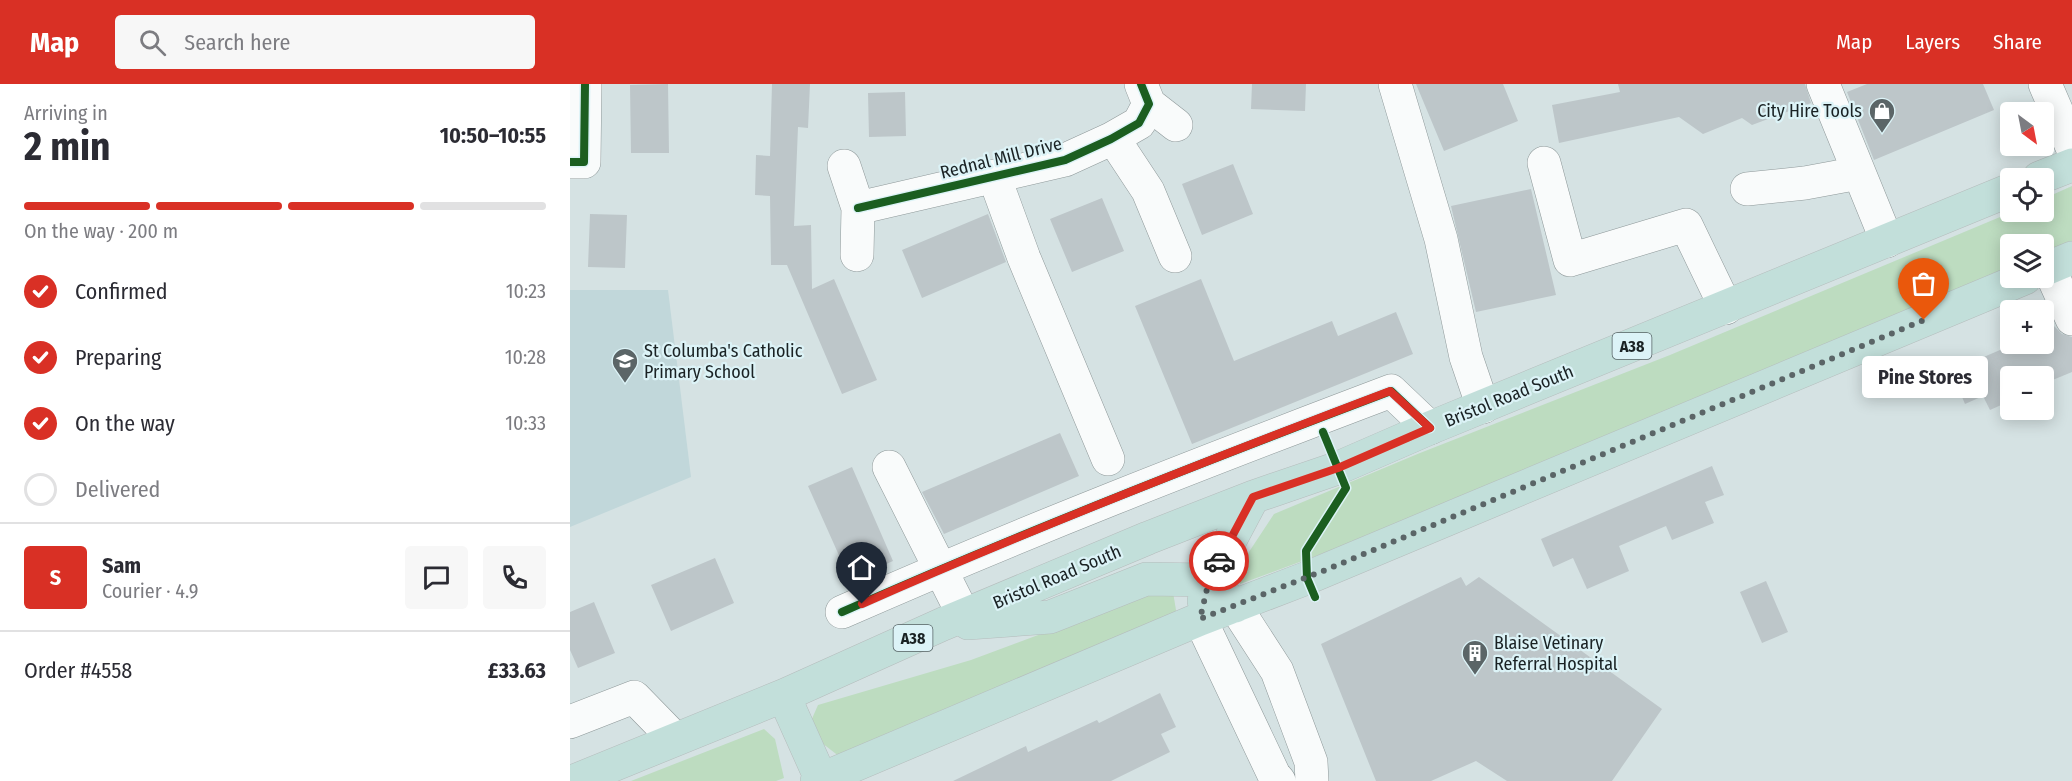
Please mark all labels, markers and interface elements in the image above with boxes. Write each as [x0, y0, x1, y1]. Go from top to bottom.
search box [115, 15, 535, 69]
text: Map [30, 26, 79, 59]
icon: search [136, 26, 169, 59]
text: Search here [184, 29, 290, 56]
text: Map [1836, 29, 1872, 55]
text: Layers [1905, 29, 1960, 55]
text: Share [1993, 29, 2042, 55]
shop icon: City Hire Tools [1867, 96, 1897, 134]
place label: City Hire Tools [1757, 100, 1862, 122]
text: Arriving in [24, 101, 108, 125]
north arrow [2000, 102, 2054, 156]
map controls [2000, 102, 2054, 420]
text: 10:50–10:55 [440, 122, 546, 149]
text: 2 min [24, 124, 110, 170]
street label: Rednal Mill Drive [938, 132, 1064, 184]
button: locate [2000, 168, 2054, 222]
text: On the way · 200 m [24, 219, 178, 243]
button: layers [2000, 234, 2054, 288]
pin [1898, 258, 1949, 320]
icon: bag [1907, 267, 1940, 300]
icon: check [24, 275, 57, 308]
text: Confirmed [75, 278, 168, 305]
text: 10:23 [506, 279, 546, 303]
button: + [2000, 300, 2054, 354]
road number: A38 [1612, 333, 1652, 359]
place label: St Columba's Catholic Primary School [644, 340, 803, 383]
icon: check [24, 341, 57, 374]
text: Preparing [75, 344, 161, 371]
text: 10:28 [505, 345, 546, 369]
school or university icon: St Columba's Catholic Primary School [610, 346, 640, 384]
callout: Pine Stores [1861, 356, 1987, 398]
street label: Bristol Road South [1441, 360, 1577, 432]
text: Pine Stores [1878, 365, 1972, 389]
button: − [2000, 366, 2054, 420]
icon: check [24, 407, 57, 440]
text: On the way [75, 410, 175, 437]
text: 10:33 [505, 411, 546, 435]
text: Delivered [75, 476, 160, 503]
courier [1189, 531, 1249, 591]
street label: Bristol Road South [990, 540, 1124, 614]
pin [836, 542, 887, 604]
icon: car [1203, 545, 1236, 578]
button: chat [405, 546, 468, 609]
button: phone [483, 546, 546, 609]
icon: home [845, 551, 878, 584]
text: Sam [102, 552, 141, 579]
text: S [50, 564, 61, 591]
text: Courier · 4.9 [102, 579, 198, 603]
road number: A38 [894, 625, 932, 651]
place label: Blaise Vetinary Referral Hospital [1494, 632, 1618, 675]
building icon: Blaise Vetinary Referral Hospital [1460, 638, 1490, 676]
text: Order #4558 [24, 657, 132, 684]
text: £33.63 [488, 657, 546, 684]

